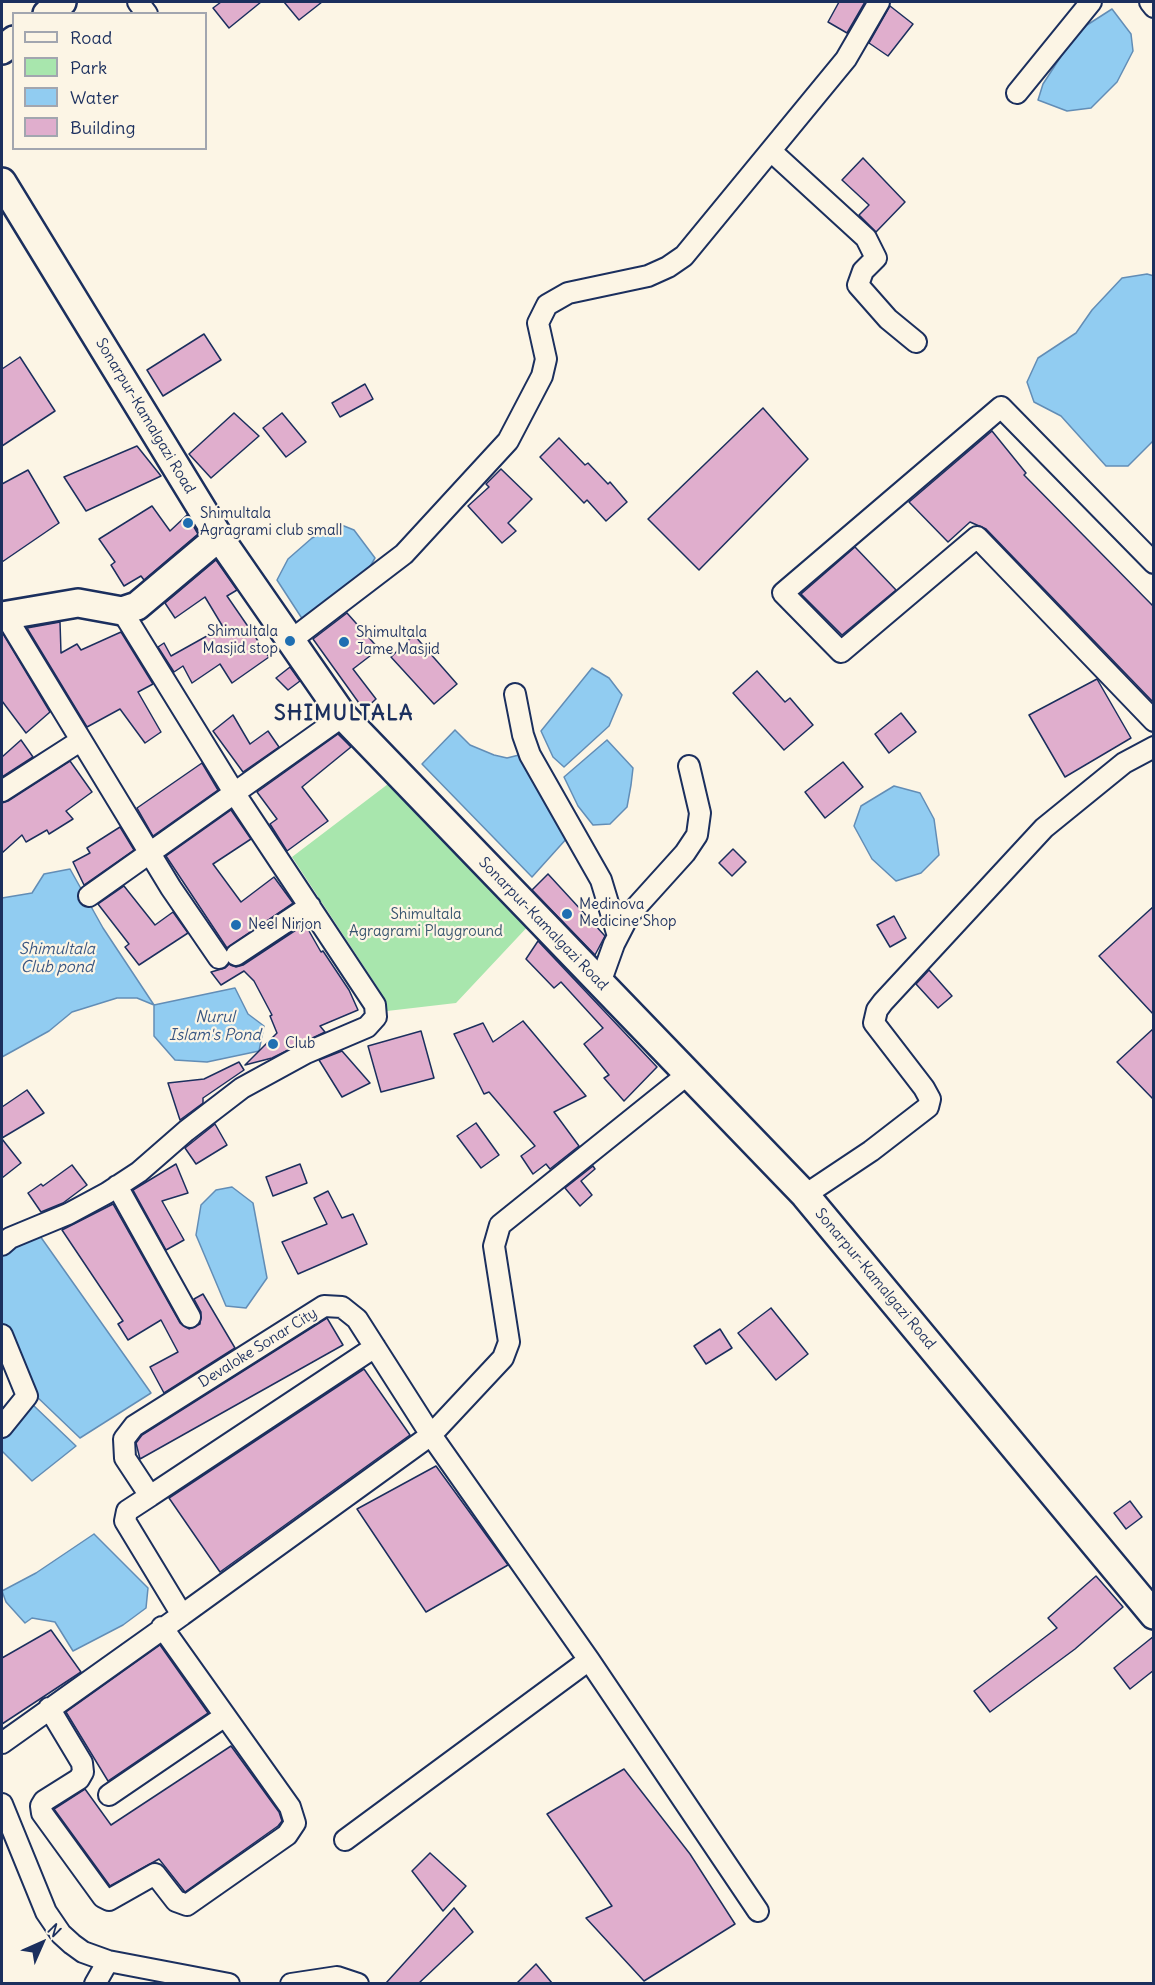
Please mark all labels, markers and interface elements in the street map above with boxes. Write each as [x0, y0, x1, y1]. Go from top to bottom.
legend [12, 12, 207, 150]
text: Road [70, 26, 112, 49]
text: Park [70, 56, 107, 79]
text: Water [70, 86, 119, 109]
text: Building [70, 116, 135, 139]
street label: Sonarpur-Kamalgazi Road [91, 335, 199, 497]
place label: Shimultala Agragrami club small [200, 505, 342, 540]
marker: Shimultala Agragrami club small [181, 516, 195, 530]
place label: Shimultala Masjid stop [203, 623, 278, 658]
place label: Shimultala Jame Masjid [356, 624, 440, 659]
marker: Shimultala Masjid stop [283, 634, 297, 648]
marker: Shimultala Jame Masjid [337, 635, 351, 649]
district label: SHIMULTALA [274, 701, 414, 727]
street label: Sonarpur-Kamalgazi Road [475, 854, 611, 994]
place label: Medinova Medicine Shop [579, 896, 677, 931]
park label: Shimultala Agragrami Playground [349, 906, 503, 941]
marker: Medinova Medicine Shop [560, 907, 574, 921]
place label: Neel Nirjon [248, 916, 322, 934]
marker: Neel Nirjon [229, 918, 243, 932]
water label: Shimultala Club pond [19, 939, 95, 977]
water label: Nurul Islam's Pond [169, 1007, 261, 1045]
place label: Club [285, 1035, 315, 1053]
marker: Club [266, 1037, 280, 1051]
street label: Sonarpur-Kamalgazi Road [811, 1205, 939, 1353]
street label: Devaloke Sonar City [196, 1304, 320, 1392]
north arrow [12, 1913, 72, 1973]
text: N [44, 1919, 66, 1941]

